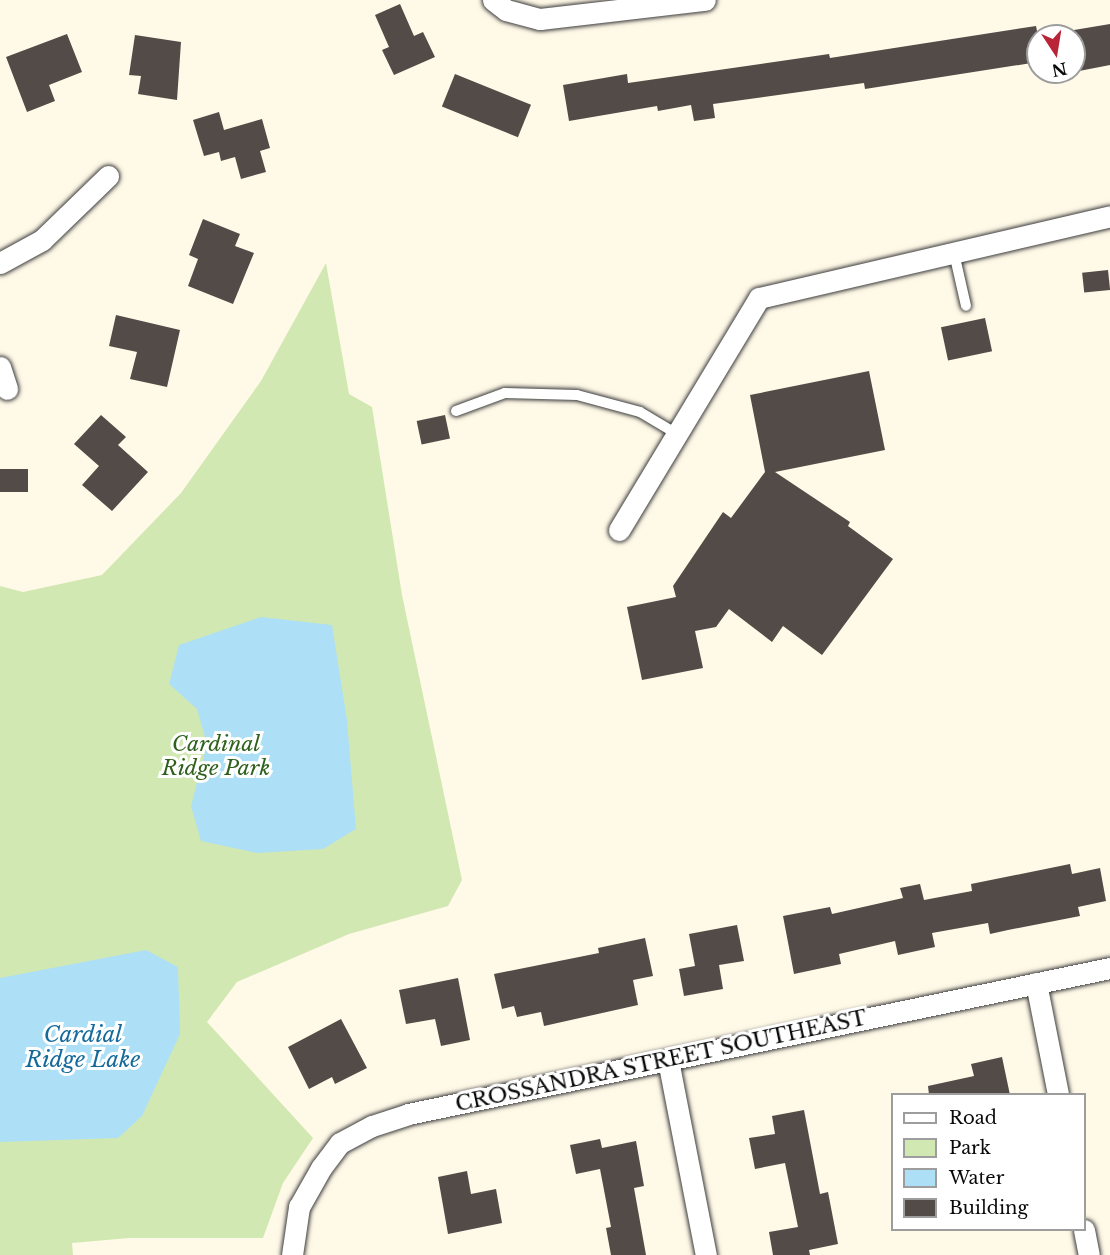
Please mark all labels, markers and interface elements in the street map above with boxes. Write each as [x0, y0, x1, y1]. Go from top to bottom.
north arrow [1026, 24, 1086, 84]
text: N [1050, 58, 1069, 81]
park label: Cardinal Ridge Park [162, 731, 270, 781]
street label: CROSSANDRA STREET SOUTHEAST [452, 1005, 870, 1117]
water label: Cardial Ridge Lake [26, 1021, 140, 1072]
legend [891, 1093, 1086, 1231]
text: Road [949, 1107, 997, 1129]
text: Park [949, 1137, 991, 1159]
text: Water [949, 1167, 1004, 1189]
text: Building [949, 1197, 1028, 1219]

